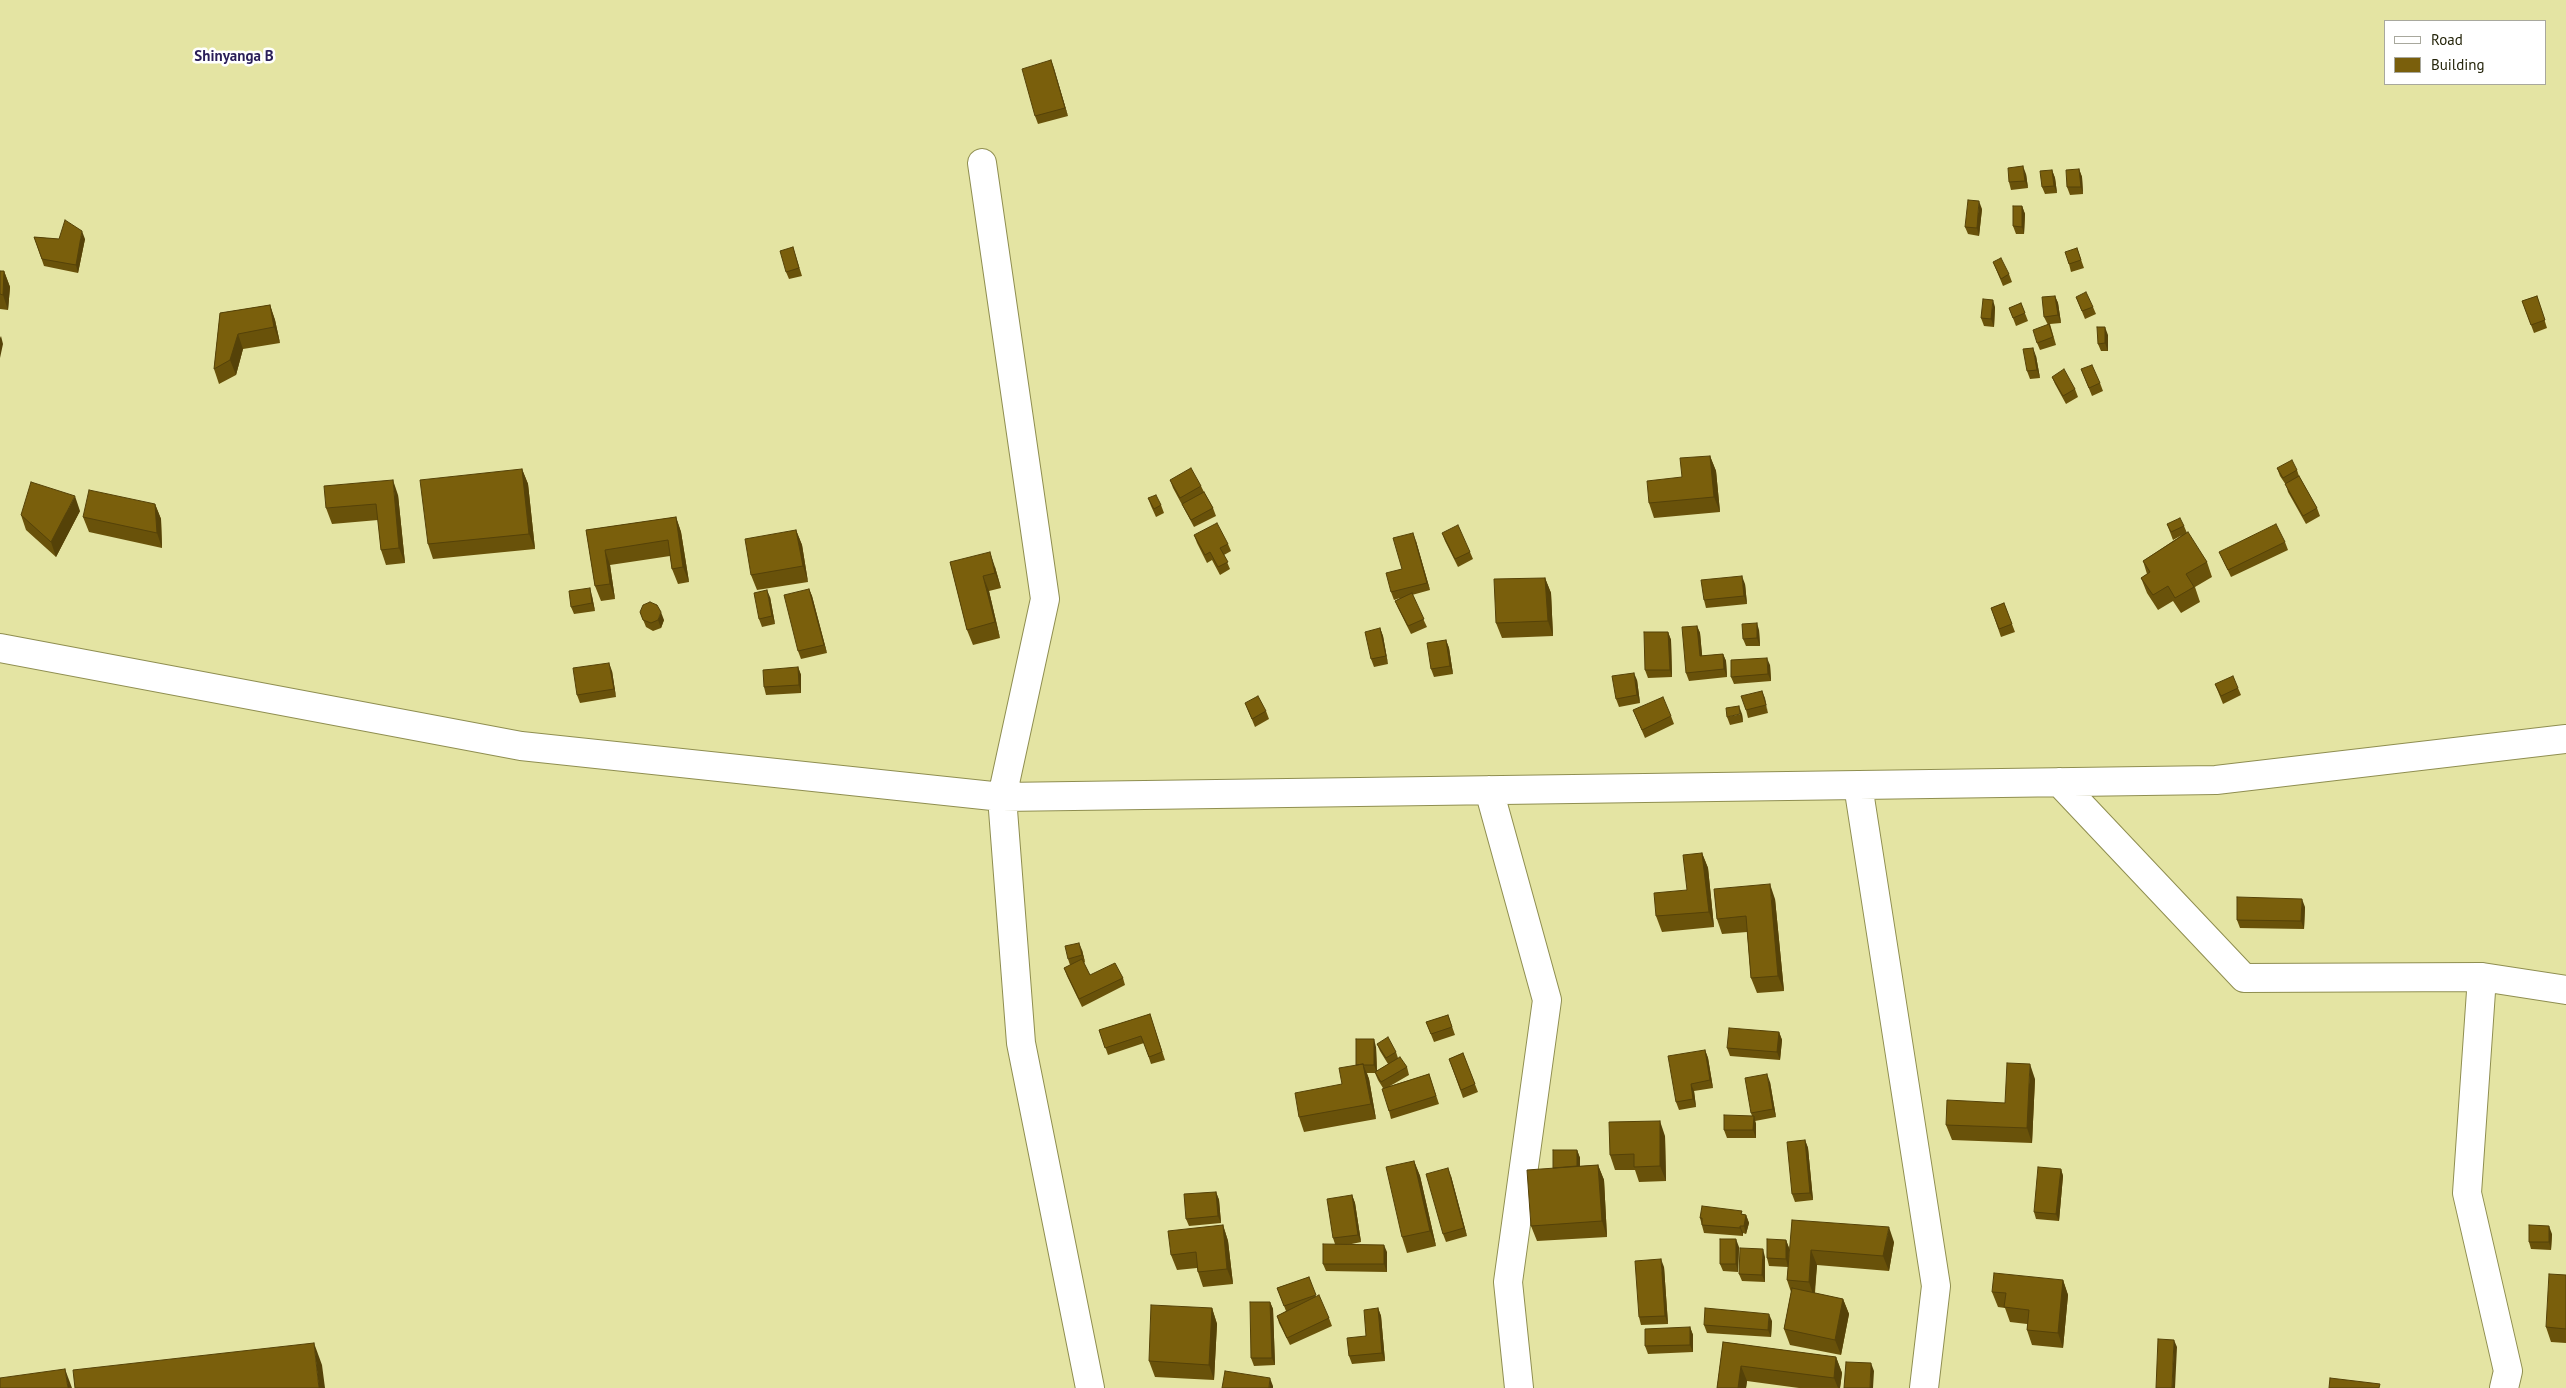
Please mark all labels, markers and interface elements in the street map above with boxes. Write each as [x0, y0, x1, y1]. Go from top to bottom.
legend [2384, 20, 2546, 85]
text: Road [2431, 30, 2463, 49]
district label: Shinyanga B [194, 48, 274, 66]
text: Building [2431, 55, 2485, 74]

